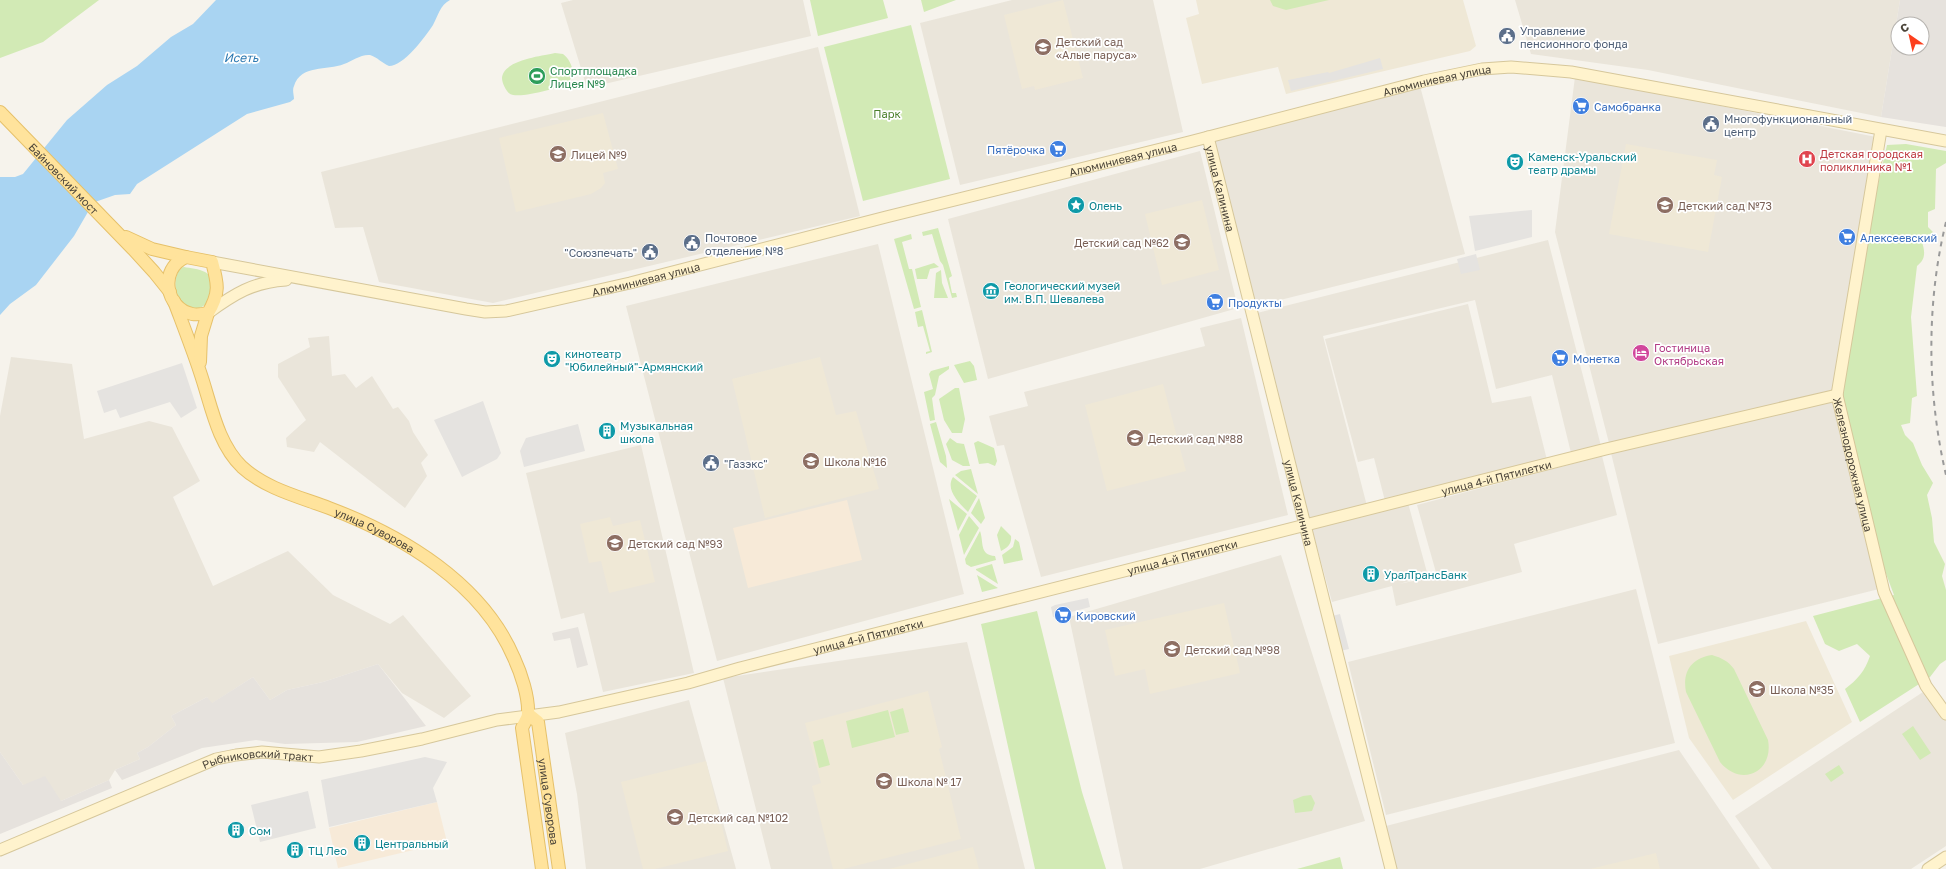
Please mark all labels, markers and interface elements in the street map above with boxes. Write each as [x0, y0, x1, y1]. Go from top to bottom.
north arrow [1890, 16, 1930, 56]
text: С [1897, 20, 1911, 35]
place label: Управление пенсионного фонда [1520, 24, 1628, 50]
public building icon: Управление пенсионного фонда [1497, 26, 1517, 46]
place label: Детский сад «Алые паруса» [1056, 35, 1137, 61]
school or university icon: Детский сад «Алые паруса» [1033, 37, 1053, 57]
water label: Исеть [224, 50, 259, 65]
street label: Алюминиевая улица [1381, 62, 1492, 98]
place label: Спортплощадка Лицея №9 [550, 64, 637, 90]
sports icon: Спортплощадка Лицея №9 [527, 66, 547, 86]
supermarket icon: Самобранка [1571, 96, 1591, 116]
place label: Самобранка [1594, 100, 1661, 113]
park label: Парк [873, 107, 901, 120]
place label: Многофункциональный центр [1724, 112, 1852, 138]
public building icon: Многофункциональный центр [1701, 114, 1721, 134]
supermarket icon: Пятёрочка [1048, 139, 1068, 159]
street label: Алюминиевая улица [1067, 139, 1178, 178]
street label: Байновский мост [27, 140, 102, 217]
place label: Пятёрочка [987, 143, 1045, 156]
school or university icon: Лицей №9 [548, 144, 568, 164]
street label: улица Калинина [1204, 144, 1238, 233]
place label: Детская городская поликлиника №1 [1820, 147, 1923, 173]
place label: Лицей №9 [571, 148, 627, 161]
hospital icon: Детская городская поликлиника №1 [1797, 149, 1817, 169]
place label: Каменск-Уральский театр драмы [1528, 150, 1637, 176]
theatre icon: Каменск-Уральский театр драмы [1505, 152, 1525, 172]
place icon: Олень [1066, 195, 1086, 215]
school or university icon: Детский сад №73 [1655, 195, 1675, 215]
place label: Олень [1089, 199, 1122, 212]
place label: Детский сад №73 [1678, 199, 1772, 212]
supermarket icon: Алексеевский [1837, 227, 1857, 247]
place label: Почтовое отделение №8 [705, 231, 784, 257]
place label: Алексеевский [1860, 231, 1937, 244]
school or university icon: Детский сад №62 [1172, 232, 1192, 252]
public building icon: Почтовое отделение №8 [682, 233, 702, 253]
place label: Детский сад №62 [1074, 236, 1169, 249]
public building icon: "Союзпечать" [640, 242, 660, 262]
place label: "Союзпечать" [564, 246, 637, 259]
street label: Алюминиевая улица [590, 259, 701, 298]
place label: Геологический музей им. В.П. Шевалева [1004, 279, 1120, 305]
museum icon: Геологический музей им. В.П. Шевалева [981, 281, 1001, 301]
supermarket icon: Продукты [1205, 292, 1225, 312]
place label: Продукты [1228, 296, 1282, 309]
place label: Гостиница Октябрьская [1654, 341, 1724, 367]
hotel icon: Гостиница Октябрьская [1631, 343, 1651, 363]
place label: кинотеатр "Юбилейный"-Армянский [565, 347, 703, 373]
supermarket icon: Монетка [1550, 348, 1570, 368]
theatre icon: кинотеатр "Юбилейный"-Армянский [542, 349, 562, 369]
place label: Монетка [1573, 352, 1620, 365]
street label: Железнодорожная улица [1831, 396, 1876, 533]
place label: Музыкальная школа [620, 419, 693, 445]
building icon: Музыкальная школа [597, 421, 617, 441]
school or university icon: Детский сад №88 [1125, 428, 1145, 448]
place label: Детский сад №88 [1148, 432, 1243, 445]
school or university icon: Школа №16 [801, 451, 821, 471]
public building icon: "Газэкс" [701, 453, 721, 473]
place label: Школа №16 [824, 455, 887, 468]
place label: "Газэкс" [724, 457, 768, 470]
street label: улица 4-й Пятилетки [1440, 457, 1553, 497]
street label: улица Калинина [1282, 458, 1316, 547]
street label: улица Суворова [333, 504, 417, 555]
school or university icon: Детский сад №93 [605, 533, 625, 553]
street label: улица 4-й Пятилетки [1126, 536, 1239, 576]
place label: Детский сад №93 [628, 537, 723, 550]
building icon: УралТрансБанк [1361, 564, 1381, 584]
place label: УралТрансБанк [1384, 568, 1468, 581]
supermarket icon: Кировский [1053, 605, 1073, 625]
place label: Кировский [1076, 609, 1136, 622]
street label: улица 4-й Пятилетки [812, 615, 924, 656]
school or university icon: Детский сад №98 [1162, 639, 1182, 659]
place label: Детский сад №98 [1185, 643, 1280, 656]
school or university icon: Школа №35 [1747, 679, 1767, 699]
place label: Школа №35 [1770, 683, 1834, 696]
street label: Рыбниковский тракт [200, 745, 314, 771]
street label: улица Суворова [537, 757, 562, 846]
school or university icon: Школа № 17 [874, 771, 894, 791]
place label: Школа № 17 [897, 775, 962, 788]
school or university icon: Детский сад №102 [665, 807, 685, 827]
place label: Детский сад №102 [688, 811, 788, 824]
building icon: Сом [226, 820, 246, 840]
place label: Сом [249, 824, 271, 837]
building icon: Центральный [352, 833, 372, 853]
place label: Центральный [375, 837, 448, 850]
building icon: ТЦ Лео [285, 840, 305, 860]
place label: ТЦ Лео [308, 844, 347, 857]

